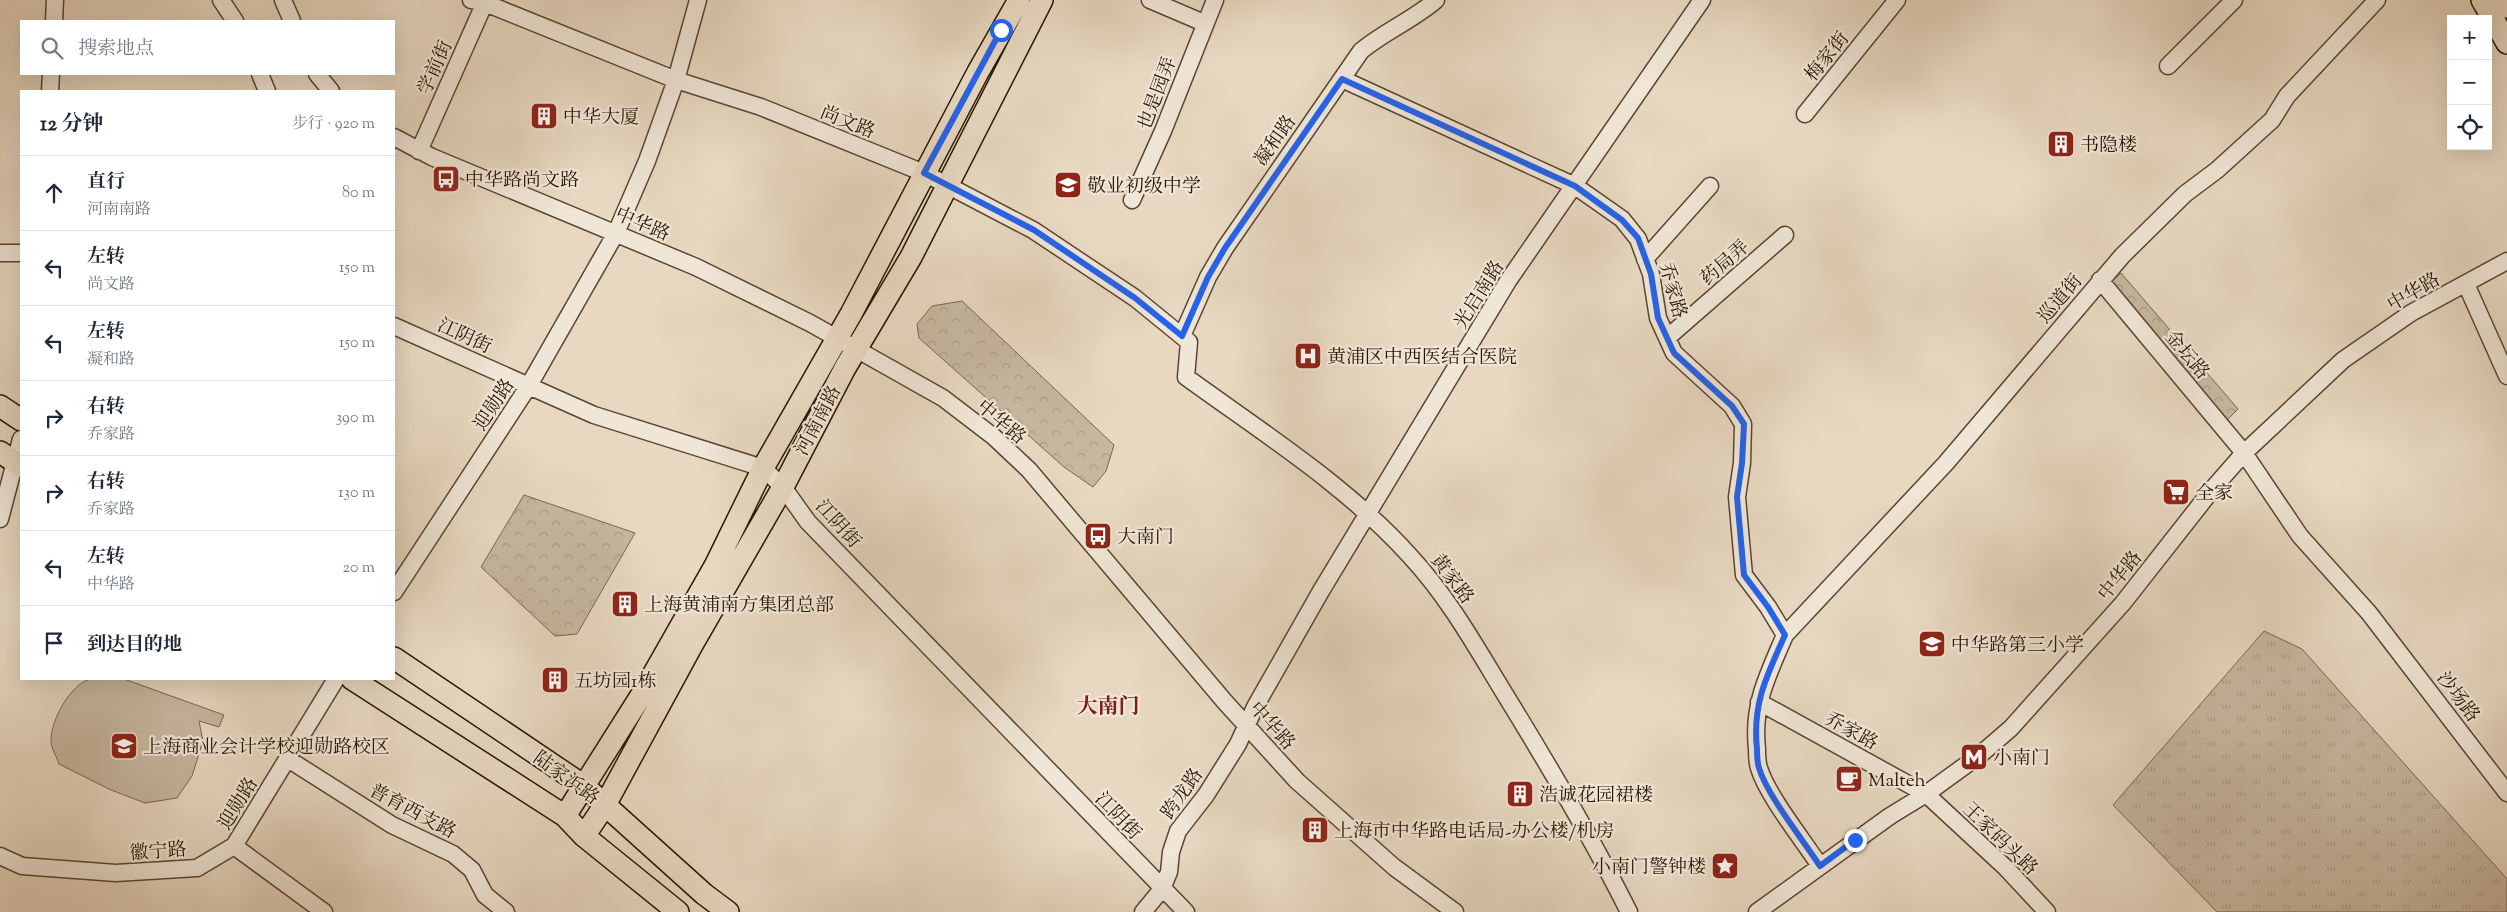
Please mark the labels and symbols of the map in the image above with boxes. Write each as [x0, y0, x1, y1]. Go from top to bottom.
route start [990, 19, 1013, 42]
street label: 梅家街 [1800, 27, 1856, 88]
street label: 学前街 [412, 36, 460, 100]
street label: 也是园弄 [1132, 54, 1185, 134]
street label: 尚文路 [816, 100, 879, 147]
building icon: 中华大厦 [529, 101, 559, 131]
place label: 中华大厦 [563, 105, 639, 132]
street label: 凝和路 [1249, 110, 1303, 173]
building icon: 书隐楼 [2046, 129, 2076, 159]
place label: 书隐楼 [2080, 133, 2137, 160]
bus stop icon: 中华路尚文路 [431, 164, 461, 194]
place label: 中华路尚文路 [465, 168, 579, 195]
school or university icon: 敬业初级中学 [1053, 170, 1083, 200]
place label: 敬业初级中学 [1087, 174, 1201, 201]
street label: 中华路 [611, 202, 674, 249]
street label: 药局弄 [1695, 235, 1756, 293]
street label: 光启南路 [1449, 256, 1512, 335]
street label: 乔家路 [1651, 260, 1692, 322]
street label: 中华路 [2383, 267, 2446, 319]
street label: 巡道街 [2032, 269, 2090, 330]
street label: 江阴街 [432, 313, 495, 362]
street label: 金坛路 [2157, 325, 2215, 386]
hospital icon: 黄浦区中西医结合医院 [1293, 341, 1323, 371]
place label: 黄浦区中西医结合医院 [1327, 345, 1517, 372]
street label: 迎勋路 [468, 374, 522, 437]
street label: 河南南路 [789, 381, 849, 461]
street label: 中华路 [970, 394, 1031, 452]
supermarket icon: 全家 [2161, 477, 2191, 507]
place label: 全家 [2195, 481, 2233, 508]
street label: 江阴街 [808, 494, 866, 555]
bus stop icon: 大南门 [1083, 521, 1113, 551]
place label: 大南门 [1117, 525, 1174, 552]
street label: 中华路 [2093, 546, 2149, 607]
street label: 黄家路 [1423, 549, 1479, 610]
building icon: 上海黄浦南方集团总部 [610, 589, 640, 619]
place label: 上海黄浦南方集团总部 [644, 593, 834, 620]
school or university icon: 中华路第三小学 [1917, 629, 1947, 659]
place label: 中华路第三小学 [1951, 633, 2084, 660]
building icon: 五坊园1栋 [540, 665, 570, 695]
street label: 沙场路 [2429, 667, 2485, 728]
place label: 五坊园1栋 [574, 669, 656, 696]
district label: 大南门 [1077, 693, 1140, 723]
street label: 中华路 [1242, 696, 1300, 757]
street label: 乔家路 [1819, 707, 1882, 758]
school or university icon: 上海商业会计学校迎勋路校区 [109, 731, 139, 761]
place label: 上海商业会计学校迎勋路校区 [143, 735, 390, 762]
metro station icon: 小南门 [1959, 742, 1989, 772]
street label: 陆家浜路 [527, 746, 604, 812]
place label: 小南门 [1993, 746, 2050, 773]
street label: 跨龙路 [1156, 763, 1210, 826]
cafe icon: Malteh [1834, 764, 1864, 794]
place label: Malteh [1868, 768, 1926, 795]
street label: 迎勋路 [213, 773, 265, 836]
street label: 普育西支路 [364, 778, 460, 846]
building icon: 浩诚花园裙楼 [1505, 779, 1535, 809]
place label: 浩诚花园裙楼 [1539, 783, 1653, 810]
street label: 江阴街 [1088, 787, 1147, 847]
street label: 王家码头路 [1956, 797, 2043, 883]
building icon: 上海市中华路电话局-办公楼/机房 [1300, 815, 1330, 845]
place label: 上海市中华路电话局-办公楼/机房 [1334, 819, 1614, 846]
route end [1844, 829, 1867, 852]
street label: 徽宁路 [129, 837, 188, 868]
place icon: 小南门警钟楼 [1710, 851, 1740, 881]
place label: 小南门警钟楼 [1592, 855, 1706, 882]

